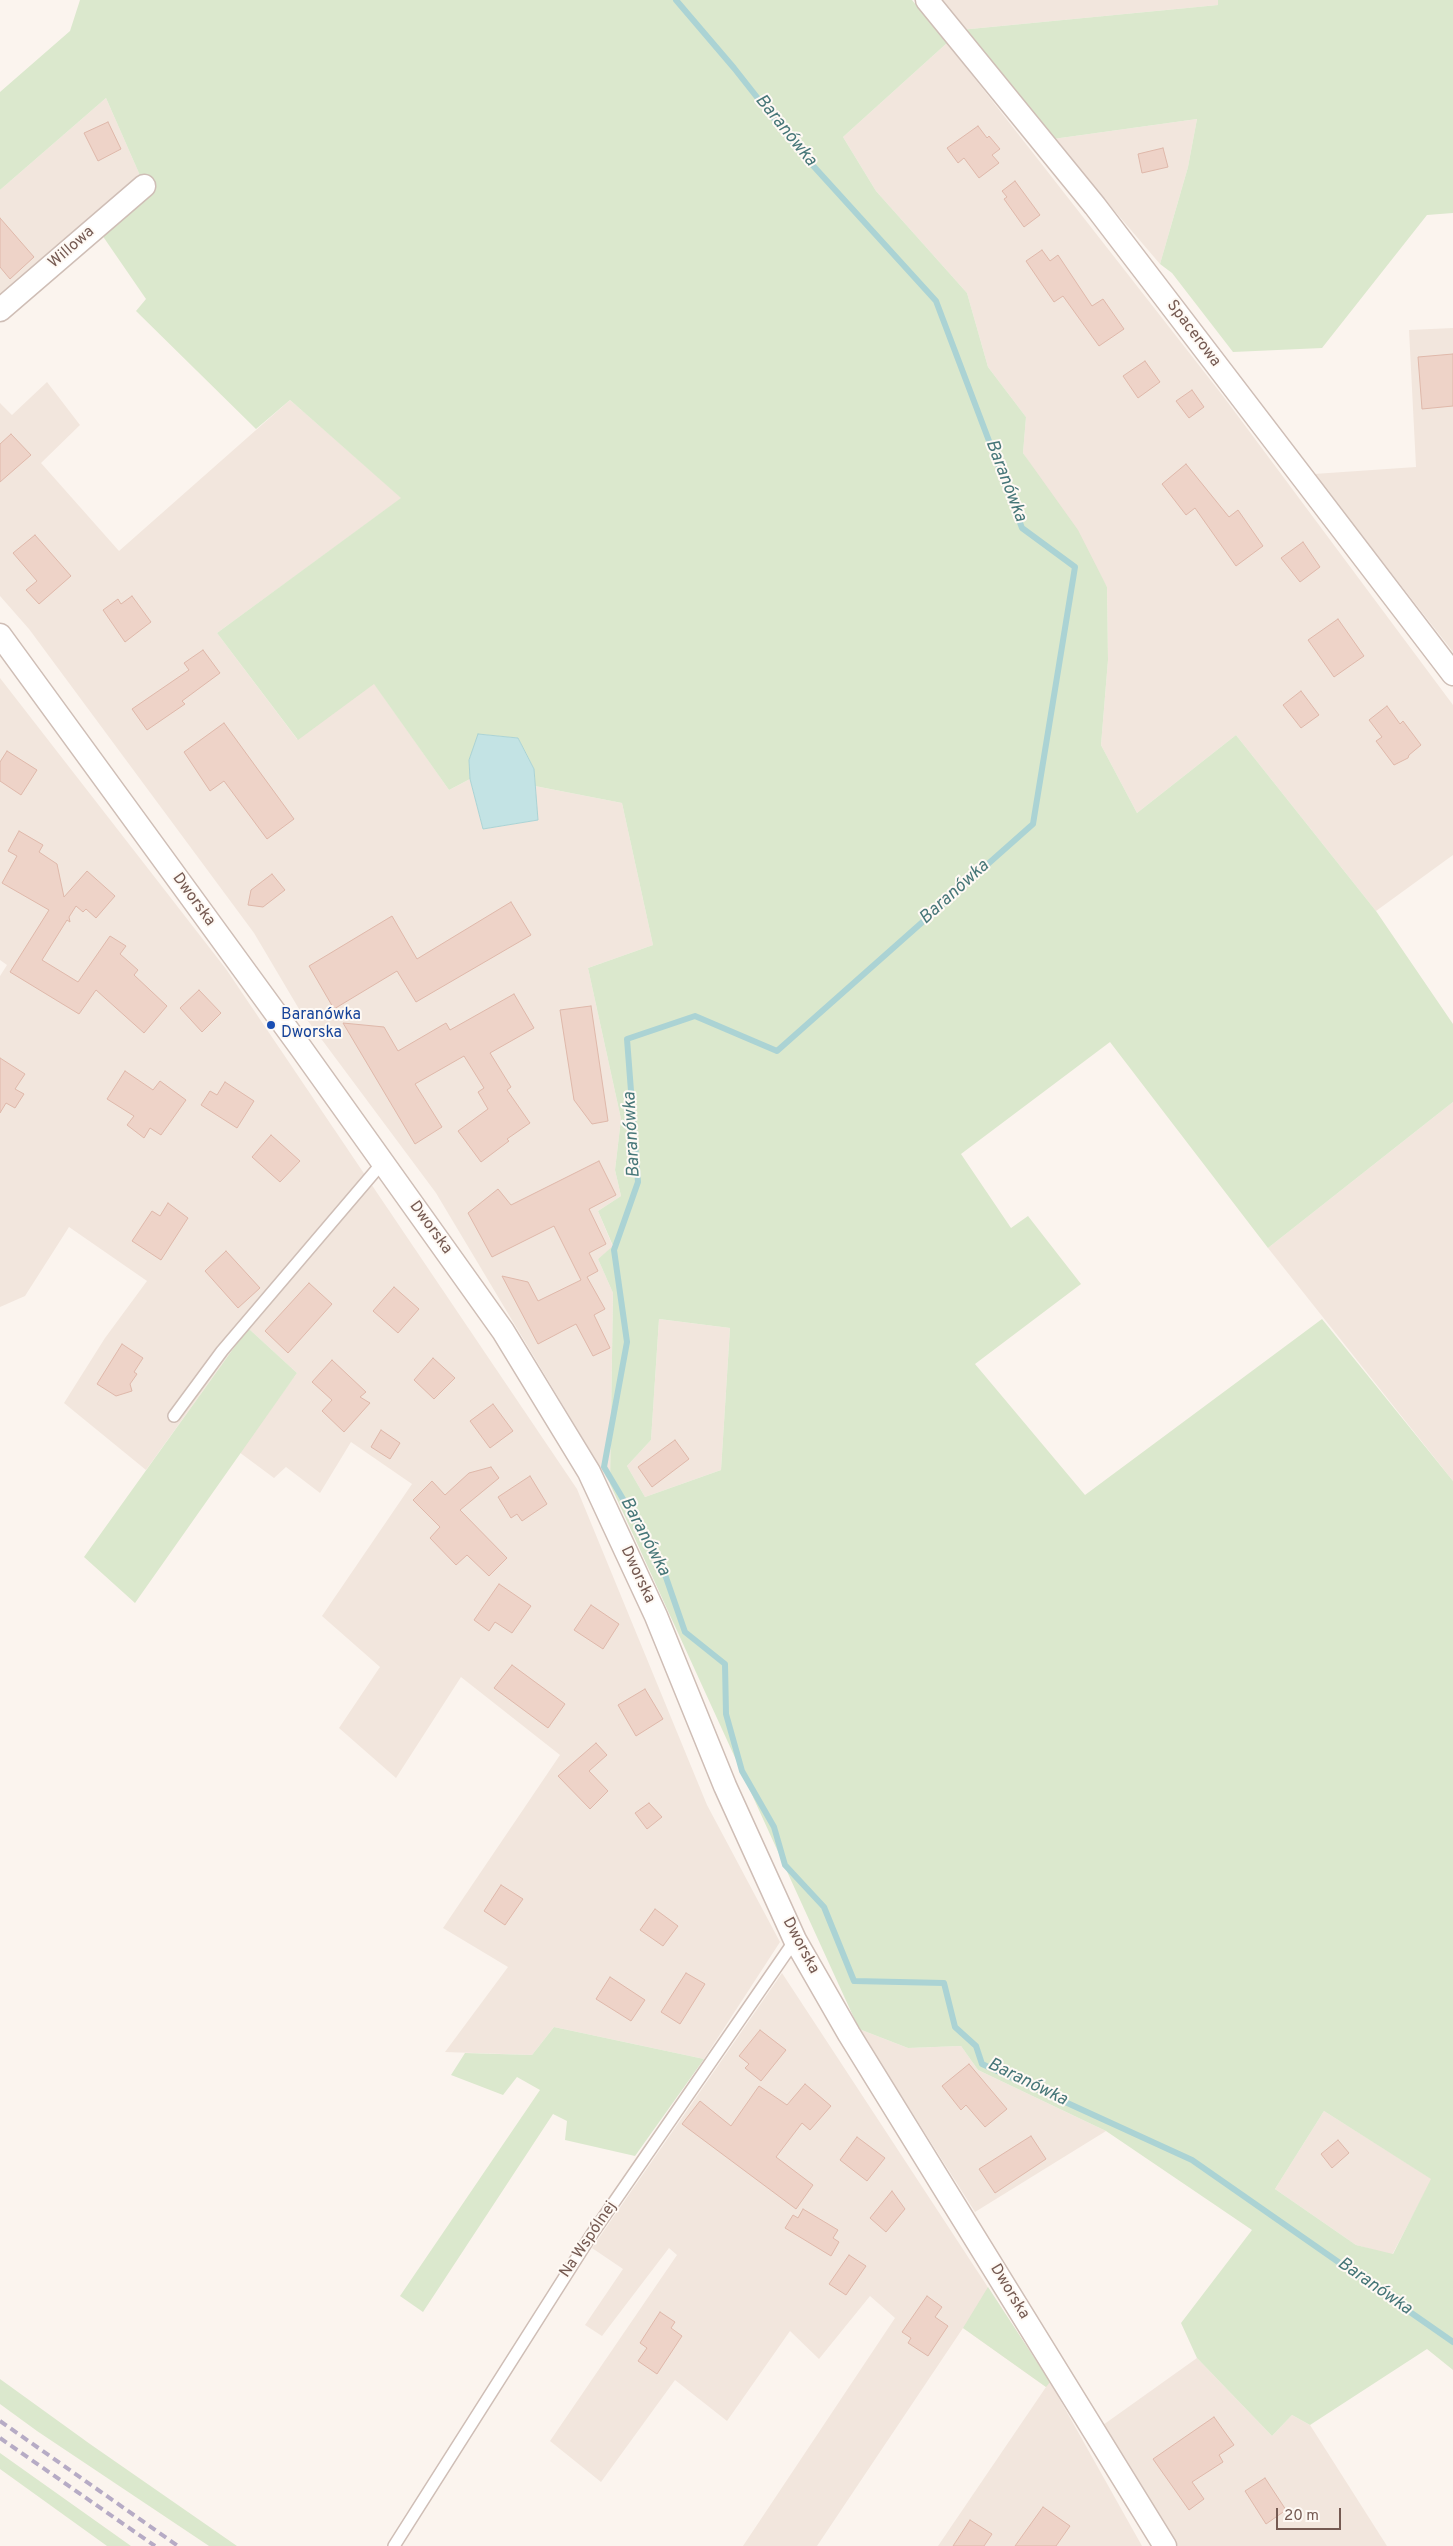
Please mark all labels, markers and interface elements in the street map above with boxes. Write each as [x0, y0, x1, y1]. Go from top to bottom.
water label: Baranówka [749, 91, 821, 171]
street label: Willowa [45, 223, 99, 273]
street label: Spacerowa [1162, 297, 1224, 371]
water label: Baranówka [979, 437, 1031, 525]
water label: Baranówka [916, 856, 994, 930]
street label: Dworska [167, 870, 219, 930]
place label: Baranówka Dworska [281, 1006, 361, 1044]
marker: Baranówka Dworska [265, 1019, 277, 1031]
water label: Baranówka [620, 1091, 646, 1179]
street label: Dworska [404, 1198, 456, 1258]
water label: Baranówka [614, 1494, 674, 1580]
street label: Dworska [615, 1543, 659, 1607]
street label: Dworska [777, 1915, 823, 1977]
water label: Baranówka [984, 2054, 1070, 2112]
street label: Na Wspólnej [556, 2198, 622, 2282]
water label: Baranówka [1332, 2253, 1416, 2321]
street label: Dworska [985, 2261, 1033, 2323]
scale bar [1278, 2498, 1343, 2530]
text: 20 m [1284, 2507, 1319, 2526]

